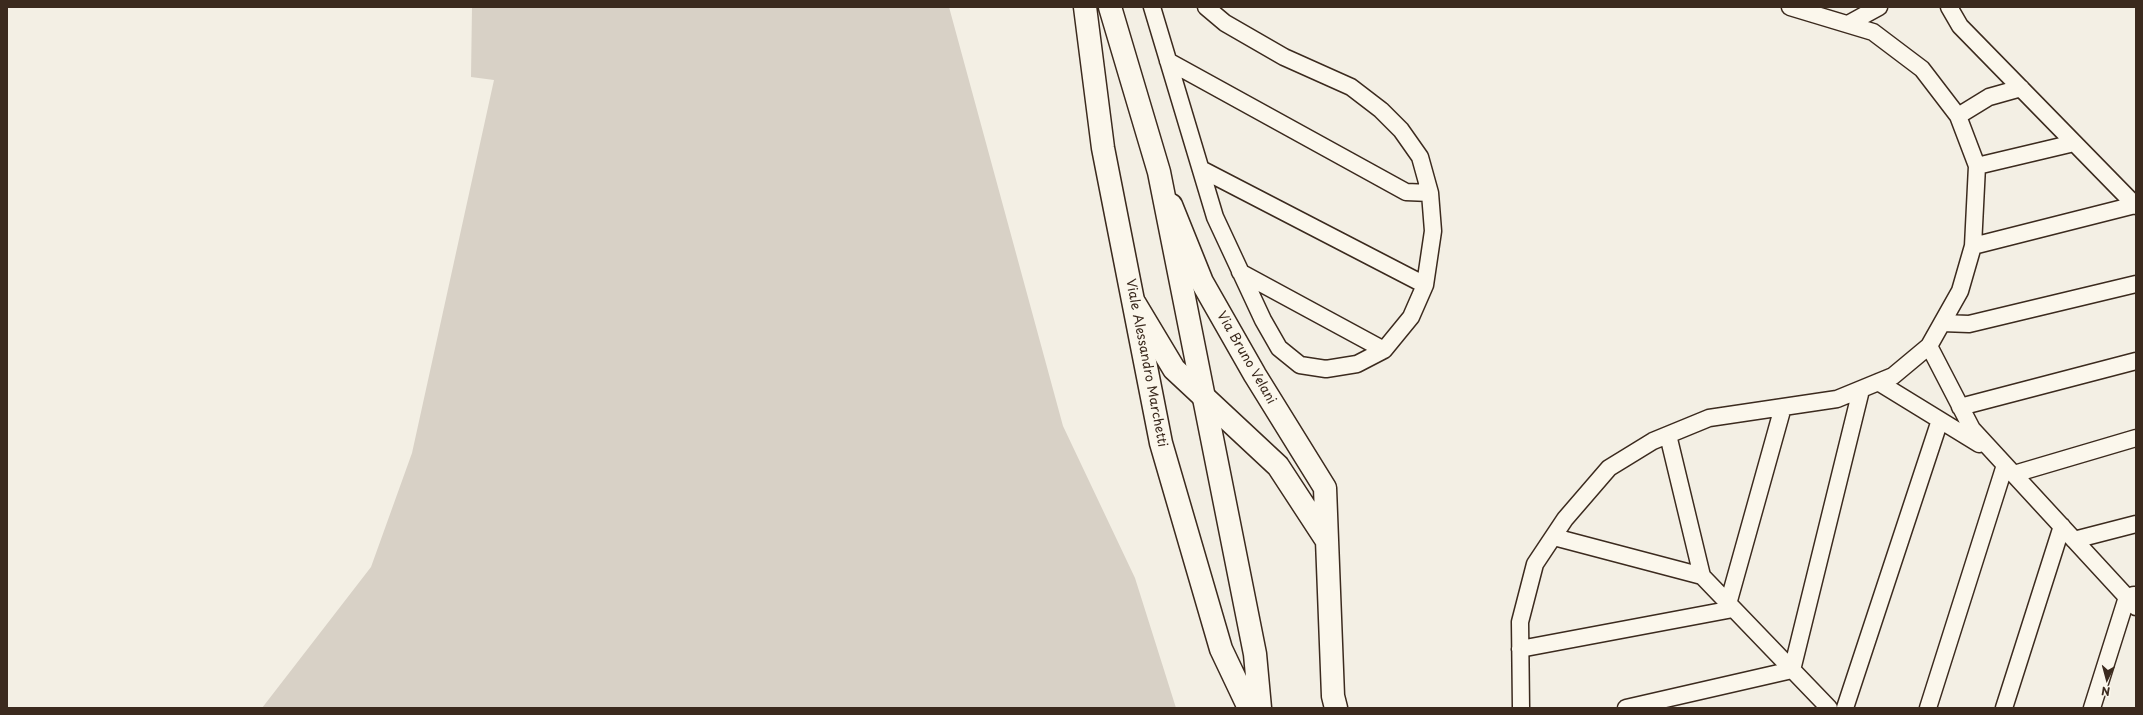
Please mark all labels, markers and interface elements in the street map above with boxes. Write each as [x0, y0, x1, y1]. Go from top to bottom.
street label: Viale Alessandro Marchetti [1122, 278, 1170, 448]
street label: Via Bruno Velani [1213, 309, 1279, 407]
north arrow [2087, 659, 2127, 699]
text: N [2100, 683, 2111, 700]

